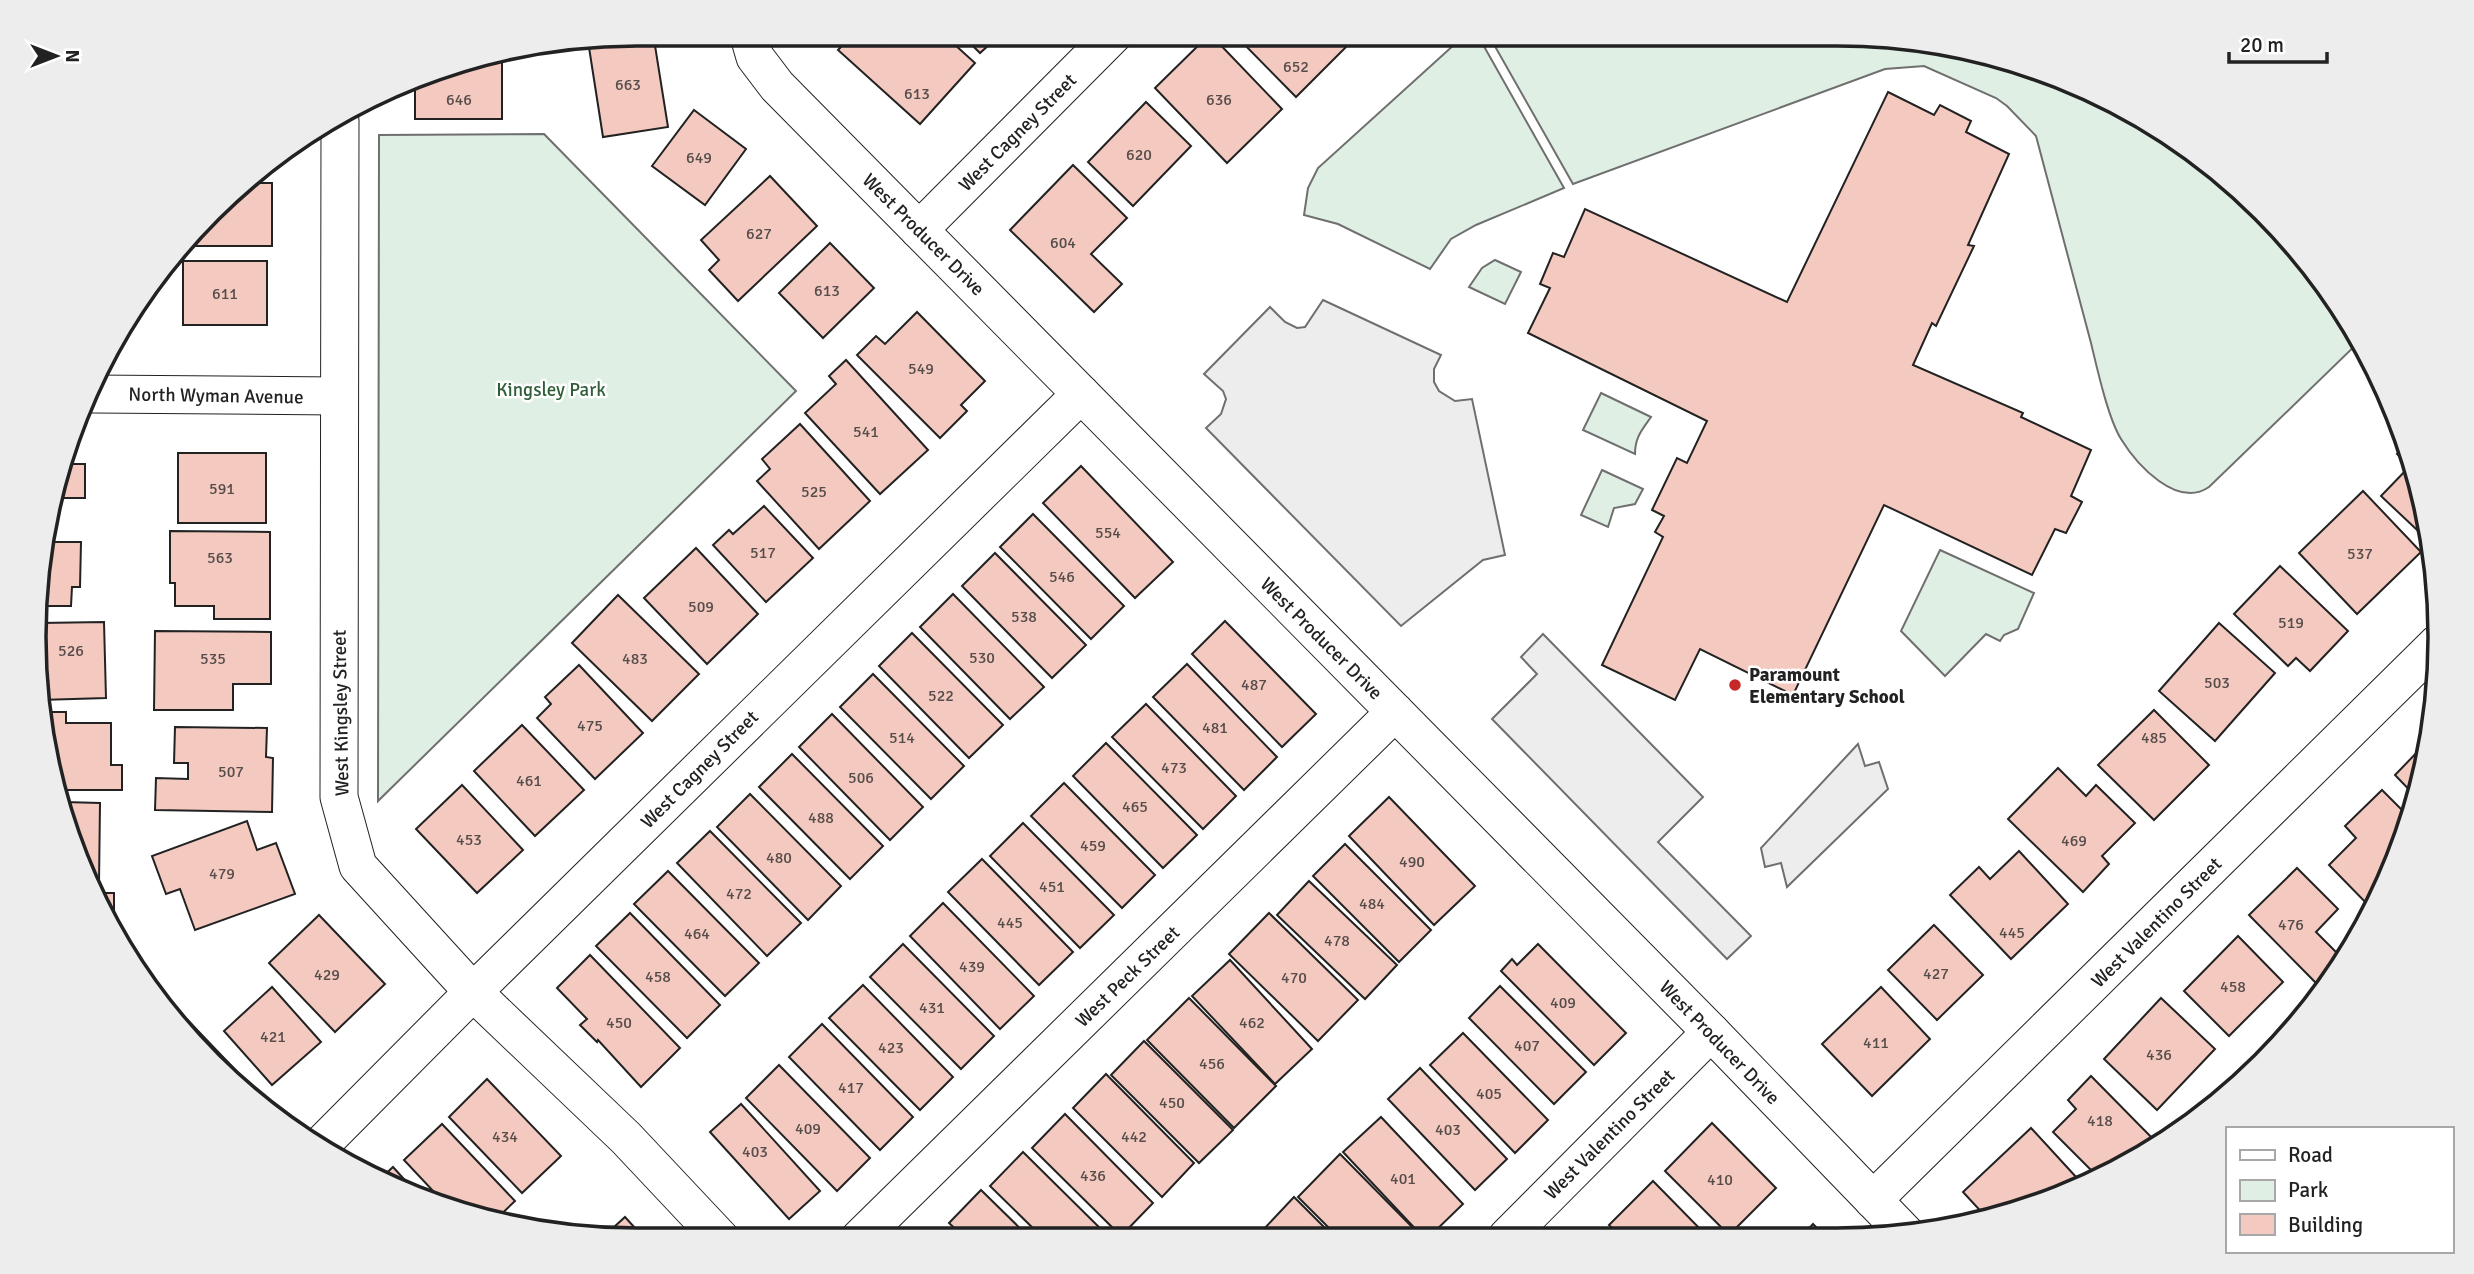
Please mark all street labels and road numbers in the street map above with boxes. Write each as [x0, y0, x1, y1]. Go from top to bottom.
street label: West Cagney Street [954, 68, 1082, 197]
street label: West Producer Drive [857, 168, 990, 301]
street label: North Wyman Avenue [128, 382, 304, 410]
street label: West Producer Drive [1255, 572, 1388, 705]
street label: West Kingsley Street [328, 629, 354, 796]
street label: West Cagney Street [636, 705, 764, 834]
street label: West Valentino Street [2086, 852, 2227, 993]
street label: West Peck Street [1070, 921, 1185, 1033]
street label: West Producer Drive [1654, 976, 1785, 1110]
street label: West Valentino Street [1539, 1064, 1680, 1205]

